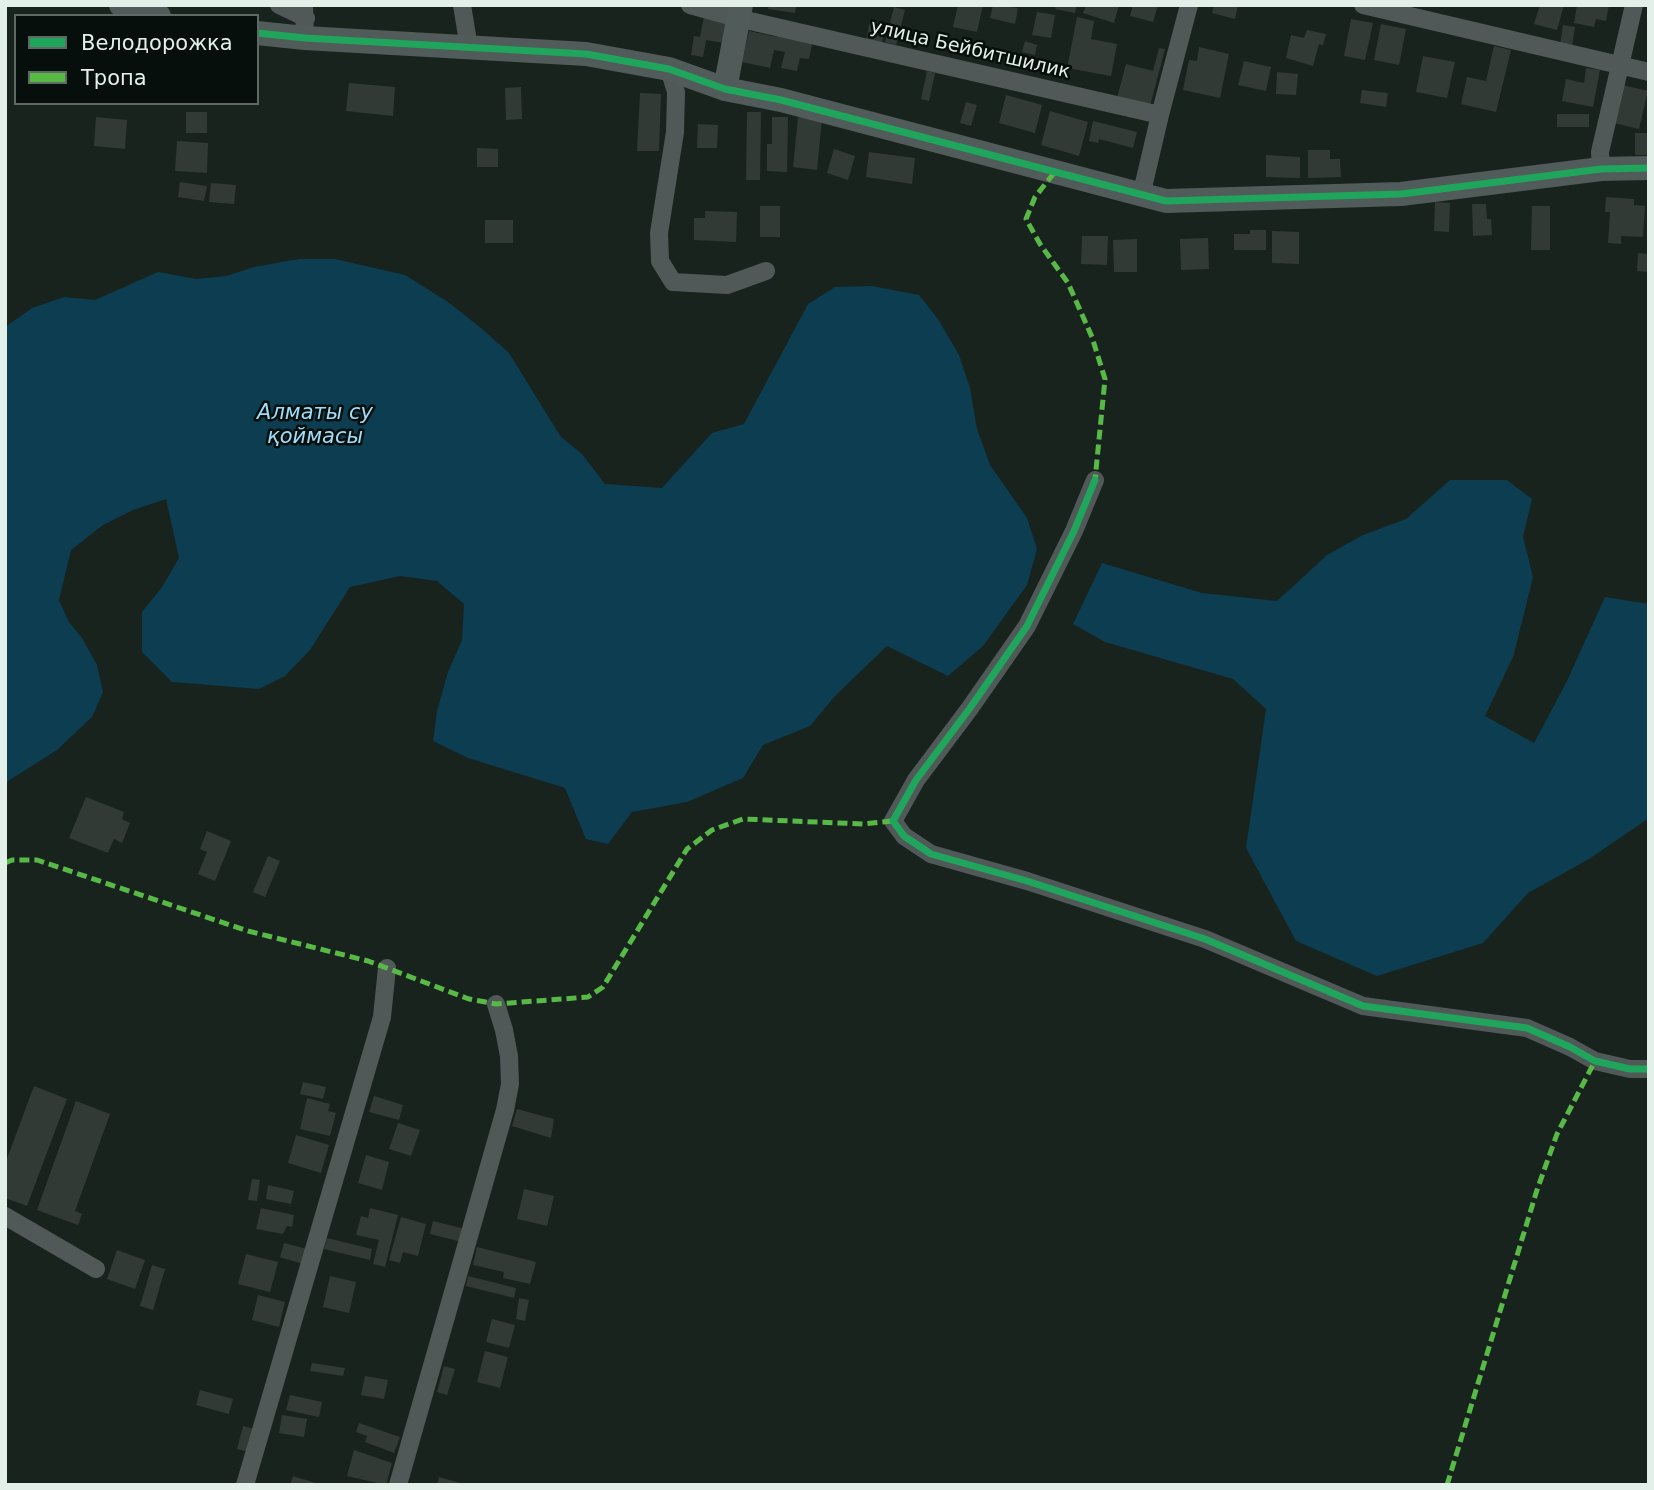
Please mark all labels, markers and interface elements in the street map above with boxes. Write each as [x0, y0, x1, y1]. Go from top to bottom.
legend [14, 14, 259, 105]
street label: улица Бейбитшилик [868, 16, 1072, 84]
text: Велодорожка [81, 31, 233, 55]
text: Тропа [81, 66, 147, 90]
water label: Алматы су қоймасы [257, 401, 373, 451]

